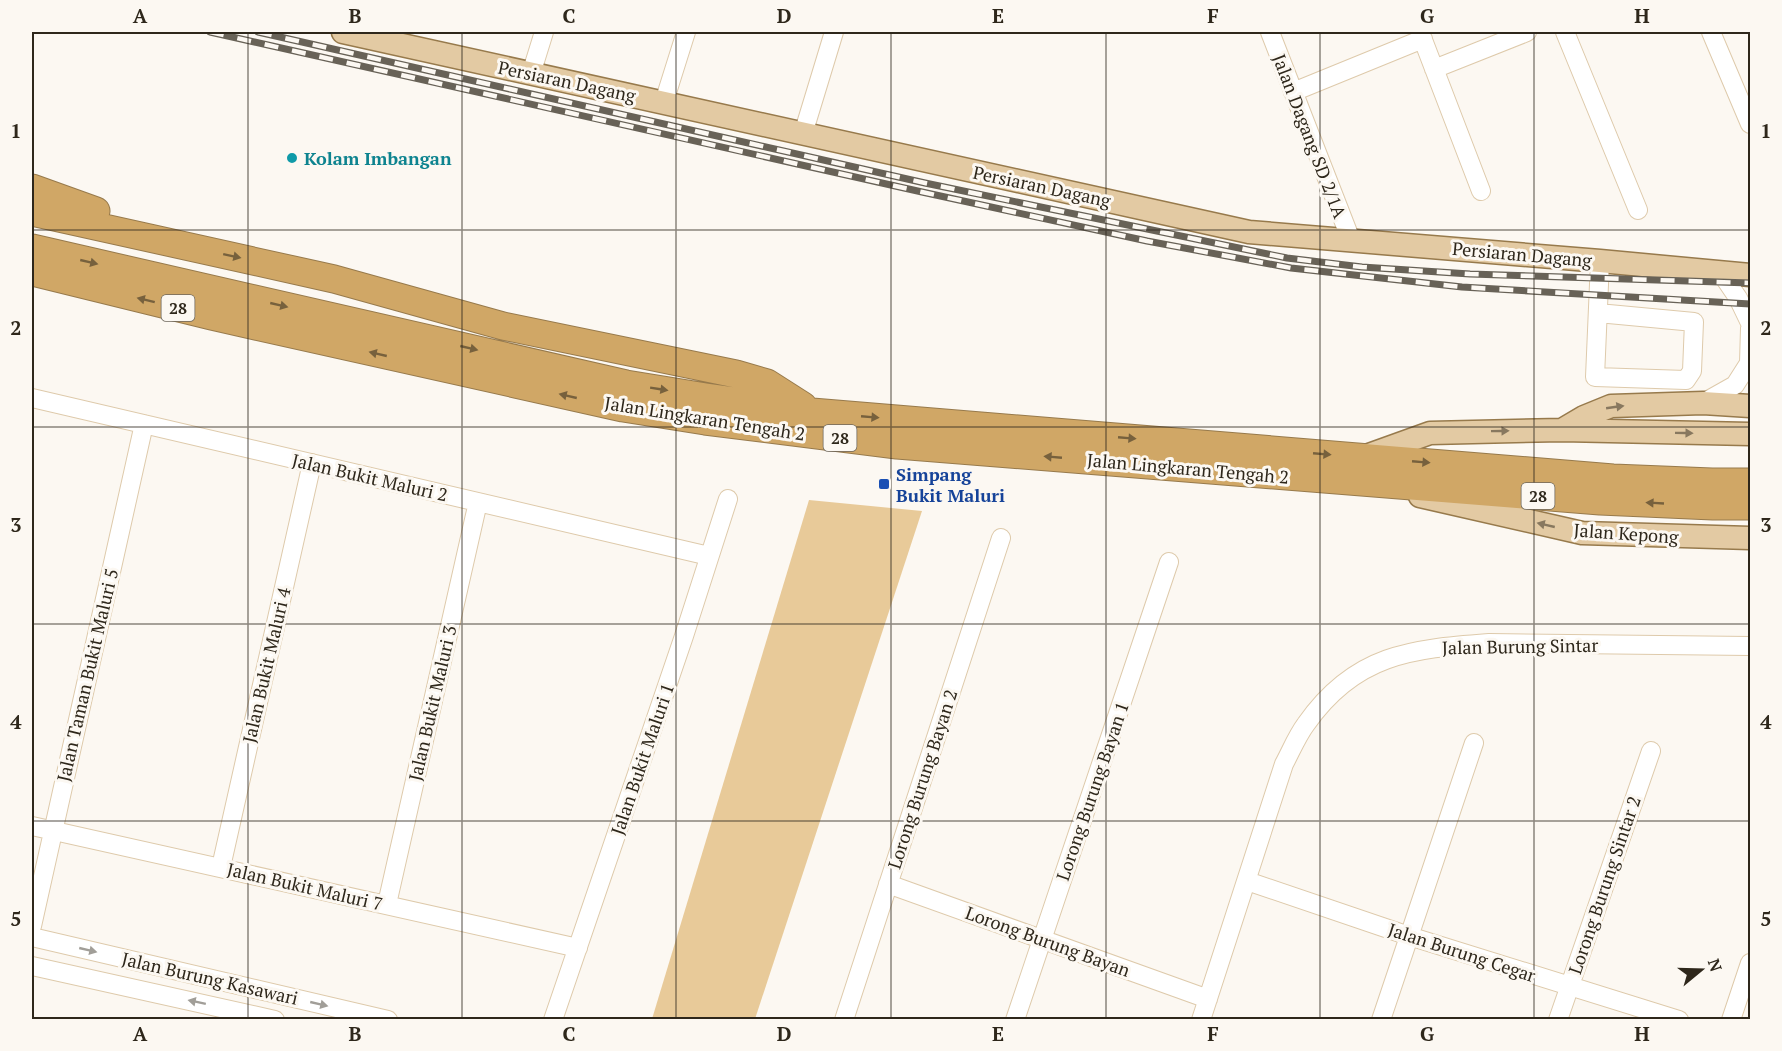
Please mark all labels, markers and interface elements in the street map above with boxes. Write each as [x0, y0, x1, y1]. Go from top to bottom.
text: A [133, 2, 148, 29]
text: B [349, 2, 362, 29]
text: C [562, 2, 576, 29]
text: D [777, 2, 791, 29]
text: E [992, 2, 1004, 29]
text: F [1207, 2, 1219, 29]
text: G [1420, 2, 1434, 29]
text: H [1634, 2, 1650, 29]
street label: Jalan Dagang SD 2/1A [1268, 50, 1353, 222]
street label: Persiaran Dagang [496, 55, 639, 107]
text: 1 [10, 117, 22, 144]
text: 1 [1760, 117, 1772, 144]
place label: Kolam Imbangan [304, 146, 452, 170]
marker: Kolam Imbangan [285, 151, 299, 165]
street label: Persiaran Dagang [971, 160, 1114, 212]
street label: Persiaran Dagang [1451, 236, 1593, 272]
one-way arrow [223, 252, 242, 261]
one-way arrow [79, 257, 98, 267]
one-way arrow [137, 295, 155, 305]
road number: 28 [162, 295, 195, 321]
one-way arrow [269, 300, 288, 310]
text: 2 [10, 314, 22, 341]
text: 2 [1760, 314, 1772, 341]
one-way arrow [460, 344, 479, 353]
one-way arrow [369, 348, 387, 358]
one-way arrow [650, 385, 669, 394]
street label: Jalan Lingkaran Tengah 2 [603, 390, 807, 446]
one-way arrow [558, 391, 577, 400]
one-way arrow [1606, 402, 1625, 411]
one-way arrow [861, 412, 880, 422]
road number: 28 [824, 425, 856, 451]
one-way arrow [1491, 427, 1510, 436]
one-way arrow [1674, 428, 1693, 438]
one-way arrow [1118, 433, 1137, 443]
street label: Jalan Bukit Maluri 2 [290, 447, 450, 507]
street label: Jalan Lingkaran Tengah 2 [1086, 447, 1290, 489]
one-way arrow [1312, 449, 1331, 459]
one-way arrow [1043, 453, 1062, 462]
one-way arrow [1411, 458, 1430, 467]
place label: Simpang Bukit Maluri [896, 462, 1005, 507]
marker: Simpang Bukit Maluri [877, 477, 891, 491]
road number: 28 [1522, 483, 1554, 509]
one-way arrow [1646, 499, 1665, 508]
text: 3 [10, 511, 22, 538]
text: 3 [1760, 511, 1772, 538]
street label: Jalan Kepong [1573, 517, 1680, 549]
one-way arrow [1537, 519, 1555, 529]
street label: Jalan Taman Bukit Maluri 5 [51, 566, 123, 784]
street label: Jalan Bukit Maluri 4 [236, 585, 296, 745]
street label: Jalan Bukit Maluri 3 [402, 623, 462, 783]
street label: Jalan Burung Sintar [1442, 633, 1598, 659]
street label: Jalan Bukit Maluri 1 [605, 680, 679, 838]
street label: Lorong Burung Bayan 2 [882, 686, 962, 872]
street label: Lorong Burung Bayan 1 [1050, 698, 1134, 884]
text: 4 [10, 708, 22, 735]
text: 4 [1760, 708, 1772, 735]
street label: Lorong Burung Sintar 2 [1562, 793, 1646, 977]
street label: Jalan Bukit Maluri 7 [225, 856, 385, 916]
street label: Lorong Burung Bayan [962, 900, 1134, 982]
text: 5 [10, 905, 22, 932]
text: 5 [1760, 905, 1772, 932]
street label: Jalan Burung Cegar [1385, 917, 1539, 987]
north arrow [1671, 940, 1731, 1000]
one-way arrow [79, 946, 98, 956]
street label: Jalan Burung Kasawari [120, 946, 300, 1010]
text: N [1703, 956, 1728, 974]
one-way arrow [188, 997, 206, 1007]
one-way arrow [310, 999, 329, 1009]
text: A [133, 1020, 148, 1047]
text: B [349, 1020, 362, 1047]
text: C [562, 1020, 576, 1047]
text: D [777, 1020, 791, 1047]
text: E [992, 1020, 1004, 1047]
text: F [1207, 1020, 1219, 1047]
text: G [1420, 1020, 1434, 1047]
text: H [1634, 1020, 1650, 1047]

